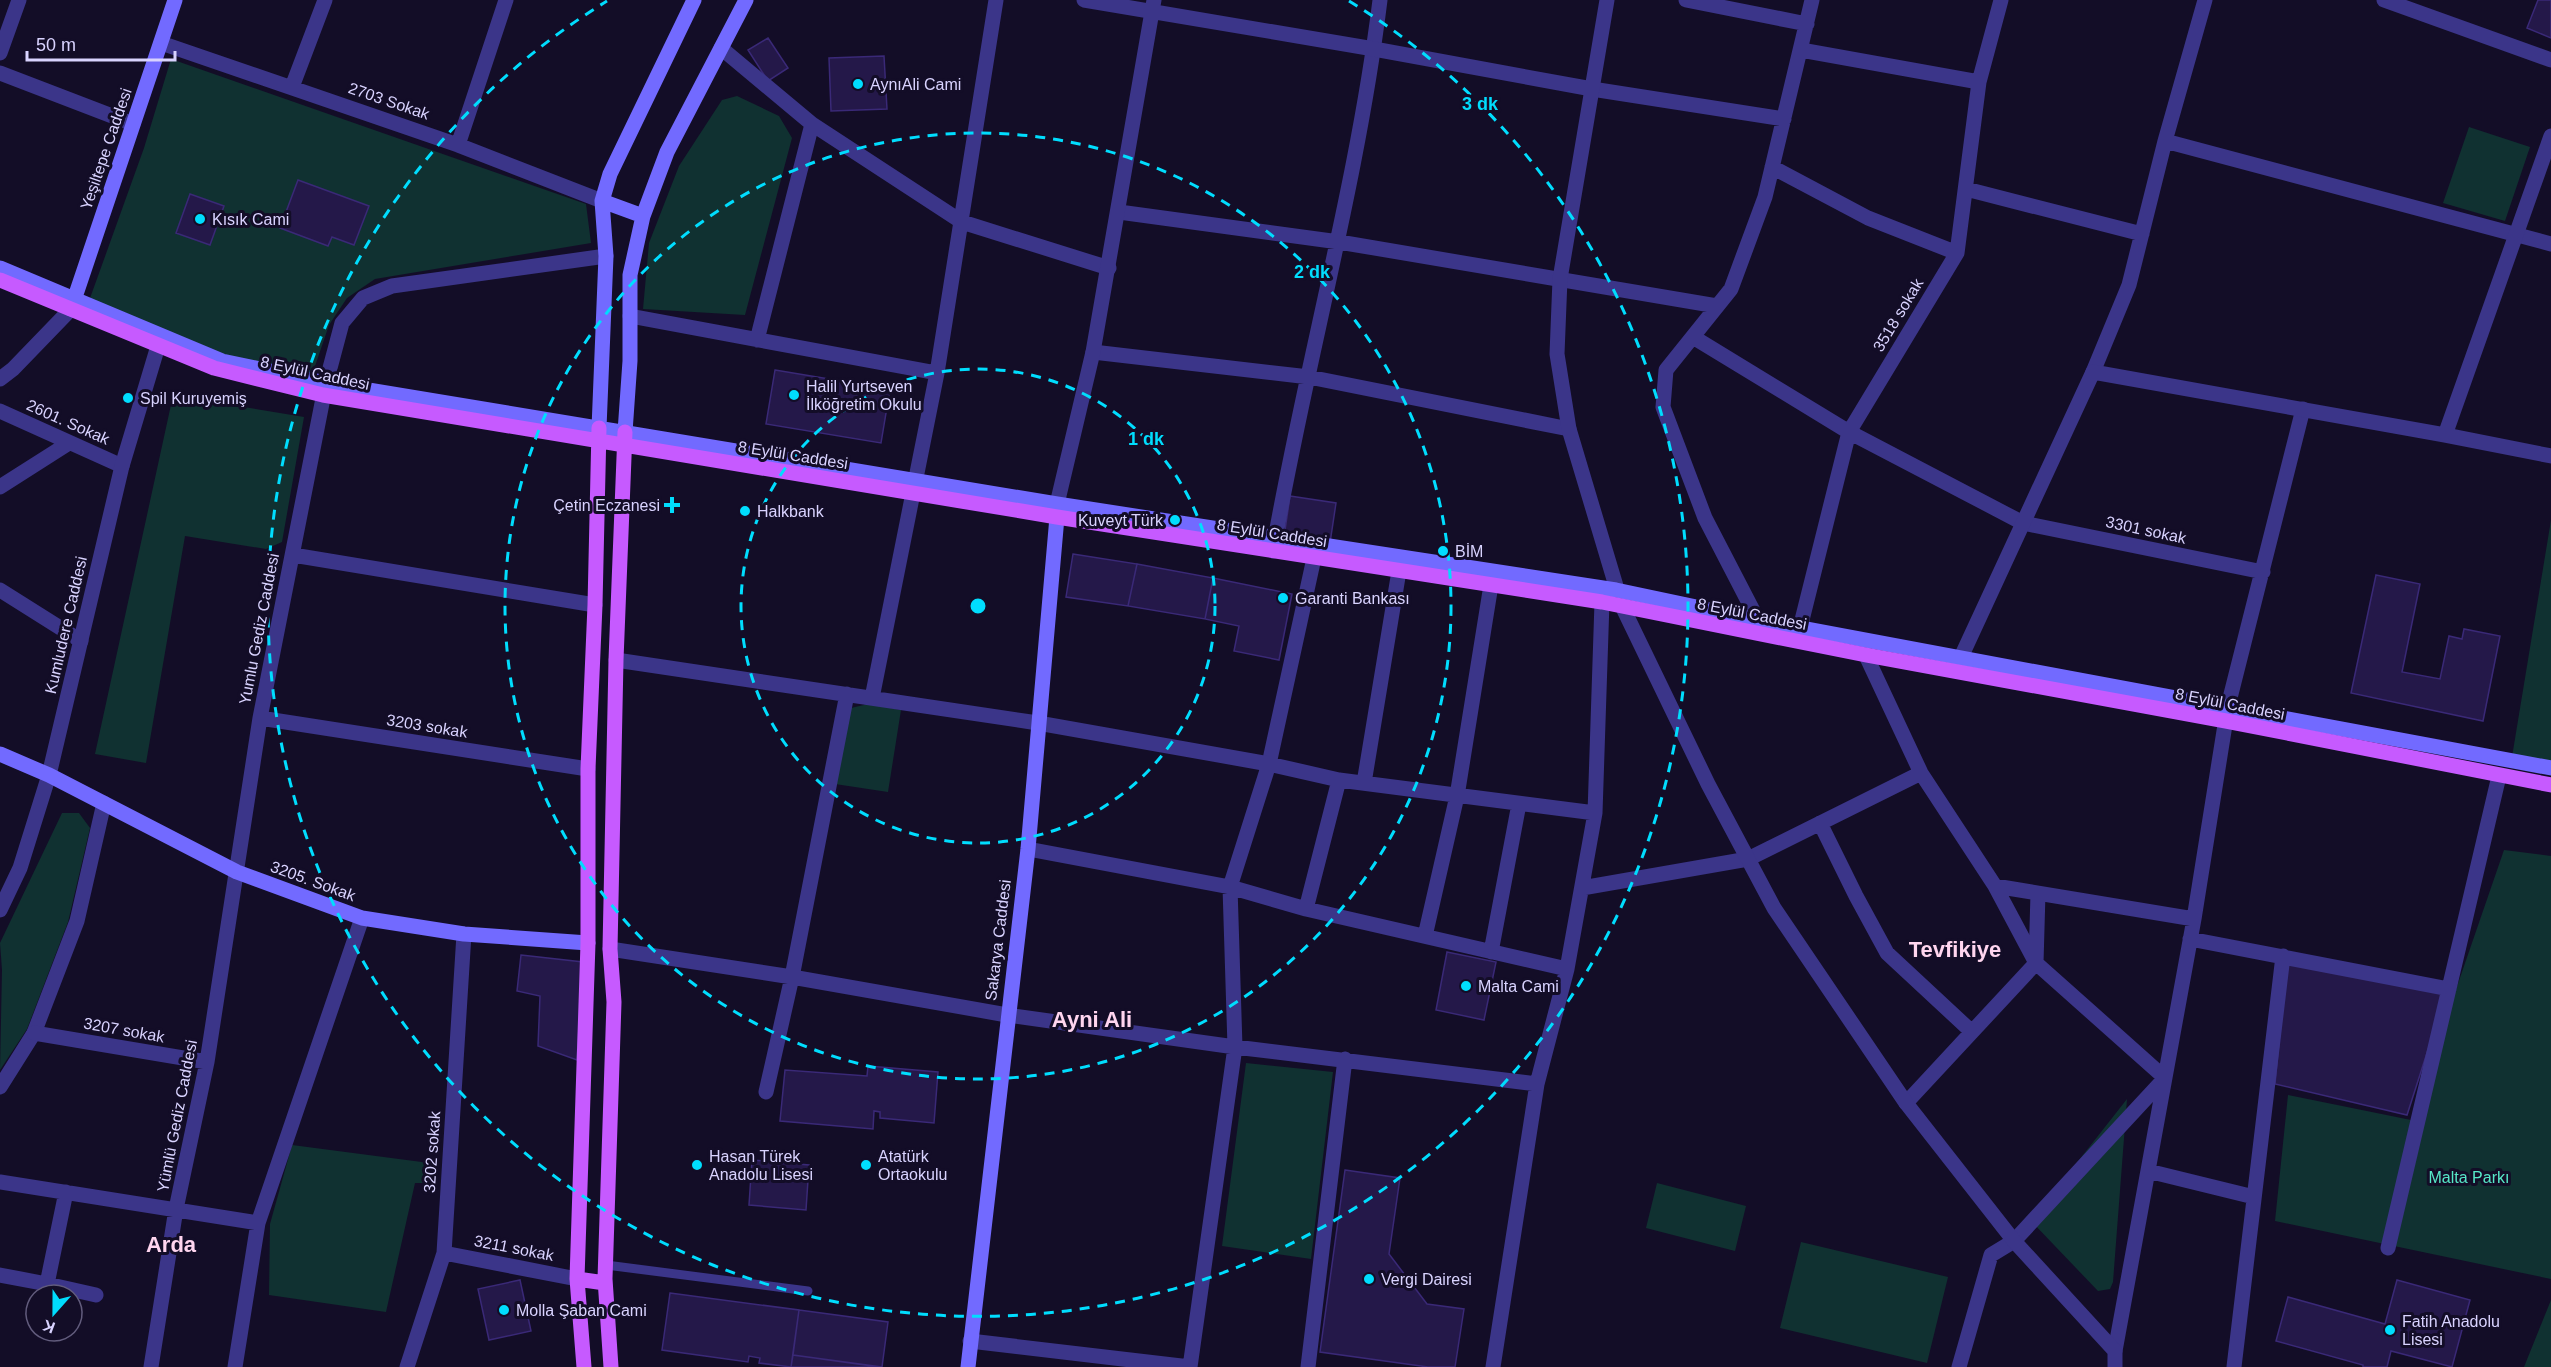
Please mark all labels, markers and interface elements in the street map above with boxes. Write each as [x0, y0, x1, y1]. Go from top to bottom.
scale bar [27, 24, 176, 62]
text: 50 m [36, 35, 76, 55]
place label: AynıAli Cami [870, 76, 961, 93]
marker: AynıAli Cami [851, 77, 865, 91]
street label: 2703 Sokak [346, 79, 433, 123]
street label: Yeşiltepe Caddesi [77, 86, 135, 212]
text: 3 dk [1462, 94, 1499, 114]
place label: Kısık Cami [212, 211, 289, 228]
marker: Kısık Cami [193, 212, 207, 226]
text: 2 dk [1294, 262, 1331, 282]
street label: 3518 sokak [1870, 275, 1927, 354]
street label: 8 Eylül Caddesi [259, 353, 371, 393]
place label: Halil Yurtseven İlköğretim Okulu [806, 378, 922, 413]
marker: Halil Yurtseven İlköğretim Okulu [787, 388, 801, 402]
place label: Spil Kuruyemiş [140, 390, 247, 407]
marker: Spil Kuruyemiş [121, 391, 135, 405]
street label: 2601. Sokak [24, 396, 113, 448]
text: 1 dk [1128, 429, 1165, 449]
street label: 8 Eylül Caddesi [737, 438, 849, 472]
place label: Çetin Eczanesi [553, 497, 660, 514]
marker: Çetin Eczanesi [665, 498, 679, 512]
place label: Halkbank [757, 503, 825, 520]
marker: Halkbank [738, 504, 752, 518]
place label: Kuveyt Türk [1078, 512, 1164, 529]
marker: Kuveyt Türk [1168, 513, 1182, 527]
street label: 3301 sokak [2104, 513, 2189, 547]
street label: 8 Eylül Caddesi [1216, 516, 1328, 550]
place label: BİM [1455, 542, 1483, 560]
marker: BİM [1436, 544, 1450, 558]
street label: Yumlu Gediz Caddesi [236, 552, 282, 706]
street label: Kumludere Caddesi [42, 555, 90, 695]
place label: Garanti Bankası [1295, 590, 1410, 607]
marker: Garanti Bankası [1276, 591, 1290, 605]
street label: 8 Eylül Caddesi [1696, 595, 1808, 633]
centre of rings [968, 596, 988, 616]
street label: 8 Eylül Caddesi [2174, 685, 2286, 723]
street label: 3203 sokak [385, 711, 470, 741]
street label: 3205. Sokak [268, 858, 359, 905]
street label: Sakarya Caddesi [982, 878, 1014, 1002]
district label: Tevfikiye [1909, 937, 2001, 962]
place label: Malta Cami [1478, 978, 1559, 995]
marker: Malta Cami [1459, 979, 1473, 993]
district label: Ayni Ali [1052, 1007, 1132, 1032]
street label: 3207 sokak [82, 1015, 167, 1046]
street label: Yümlü Gediz Caddesi [154, 1038, 200, 1194]
street label: 3202 sokak [421, 1110, 443, 1193]
place label: Hasan Türek Anadolu Lisesi [709, 1148, 813, 1183]
place label: Atatürk Ortaokulu [878, 1148, 947, 1183]
marker: Hasan Türek Anadolu Lisesi [690, 1158, 704, 1172]
marker: Atatürk Ortaokulu [859, 1158, 873, 1172]
park label: Malta Parkı [2429, 1169, 2509, 1186]
district label: Arda [146, 1232, 197, 1257]
street label: 3211 sokak [473, 1232, 556, 1264]
place label: Vergi Dairesi [1381, 1271, 1472, 1288]
marker: Vergi Dairesi [1362, 1272, 1376, 1286]
north arrow [24, 1283, 84, 1343]
place label: Molla Şaban Cami [516, 1302, 647, 1319]
marker: Molla Şaban Cami [497, 1303, 511, 1317]
place label: Fatih Anadolu Lisesi [2402, 1313, 2500, 1348]
text: K [40, 1316, 57, 1337]
marker: Fatih Anadolu Lisesi [2383, 1323, 2397, 1337]

